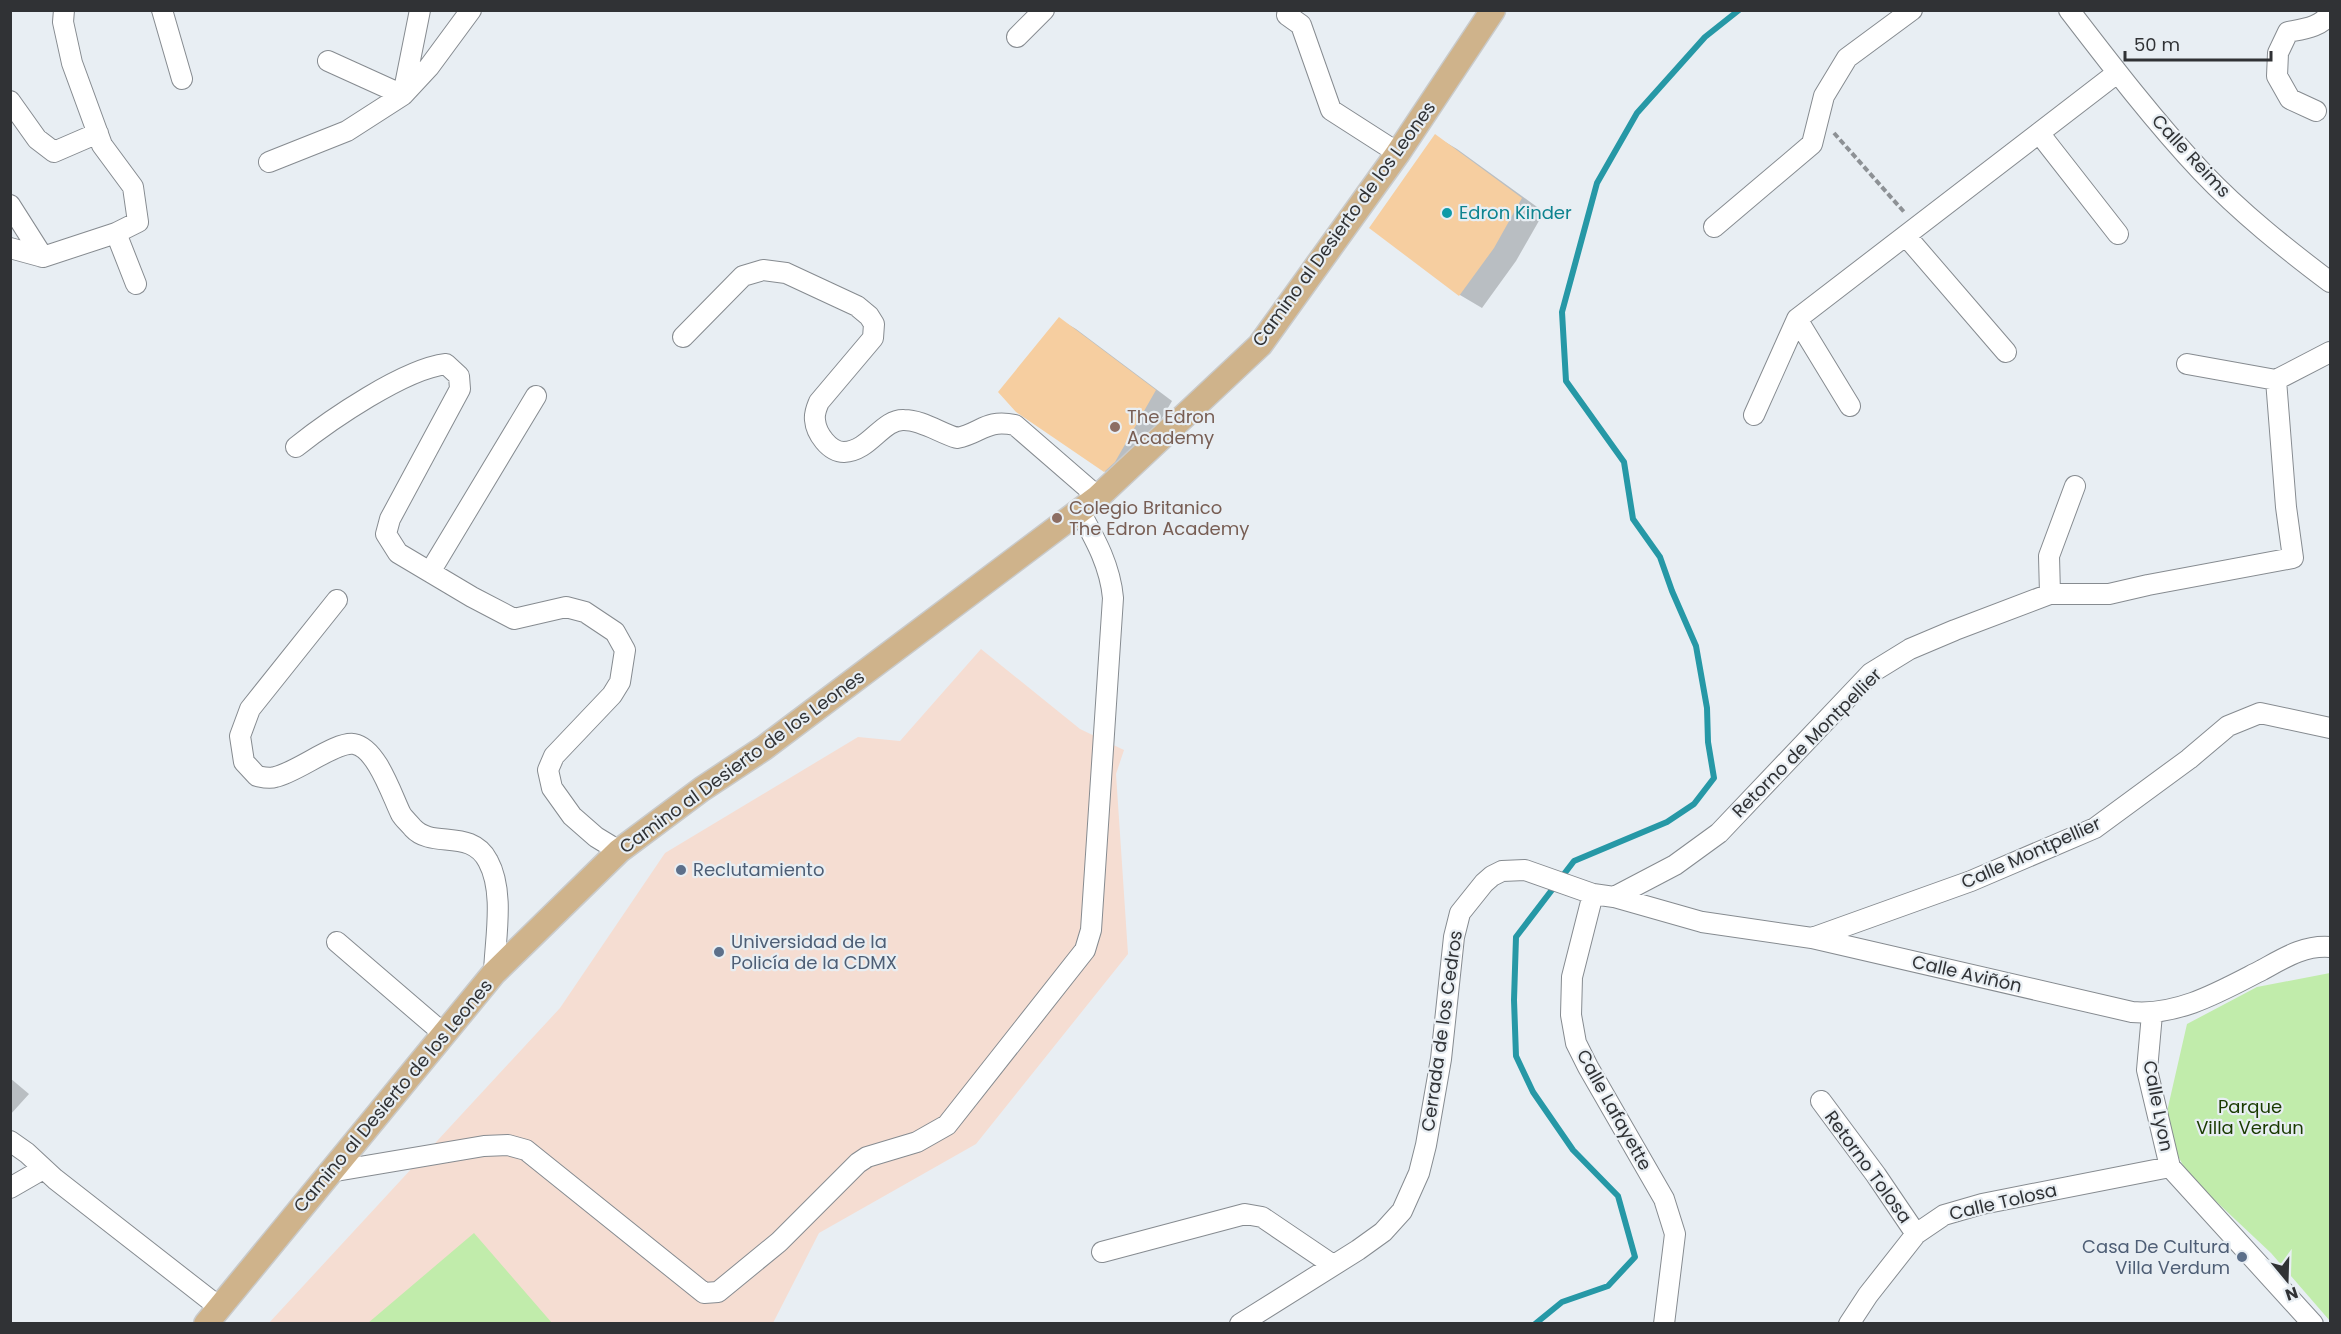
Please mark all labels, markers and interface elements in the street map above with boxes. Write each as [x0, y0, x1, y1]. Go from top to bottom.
scale bar [2125, 24, 2270, 62]
text: 50 m [2134, 32, 2180, 57]
street label: Camino al Desierto de los Leones [1246, 96, 1441, 351]
street label: Calle Reims [2146, 109, 2236, 203]
place label: Edron Kinder [1459, 200, 1572, 225]
marker: Edron Kinder [1440, 206, 1454, 220]
place label: The Edron Academy [1127, 404, 1215, 450]
marker: The Edron Academy [1108, 420, 1122, 434]
place label: Colegio Britanico The Edron Academy [1069, 495, 1249, 541]
marker: Colegio Britanico The Edron Academy [1050, 511, 1064, 525]
street label: Retorno de Montpellier [1726, 662, 1887, 823]
street label: Camino al Desierto de los Leones [614, 664, 869, 859]
street label: Calle Montpellier [1957, 810, 2105, 895]
place label: Reclutamiento [693, 857, 824, 882]
marker: Reclutamiento [674, 863, 688, 877]
place label: Universidad de la Policía de la CDMX [731, 929, 897, 975]
street label: Cerrada de los Cedros [1415, 929, 1468, 1133]
marker: Universidad de la Policía de la CDMX [712, 945, 726, 959]
street label: Calle Aviñón [1910, 949, 2025, 998]
street label: Camino al Desierto de los Leones [287, 974, 498, 1218]
street label: Calle Lafayette [1571, 1045, 1658, 1175]
street label: Calle Lyon [2137, 1058, 2180, 1153]
park label: Parque Villa Verdun [2196, 1094, 2304, 1140]
street label: Retorno Tolosa [1819, 1105, 1918, 1228]
street label: Calle Tolosa [1947, 1177, 2059, 1226]
place label: Casa De Cultura Villa Verdum [2082, 1234, 2230, 1280]
marker: Casa De Cultura Villa Verdum [2235, 1250, 2249, 1264]
north arrow [2257, 1250, 2317, 1310]
text: N [2282, 1281, 2301, 1307]

